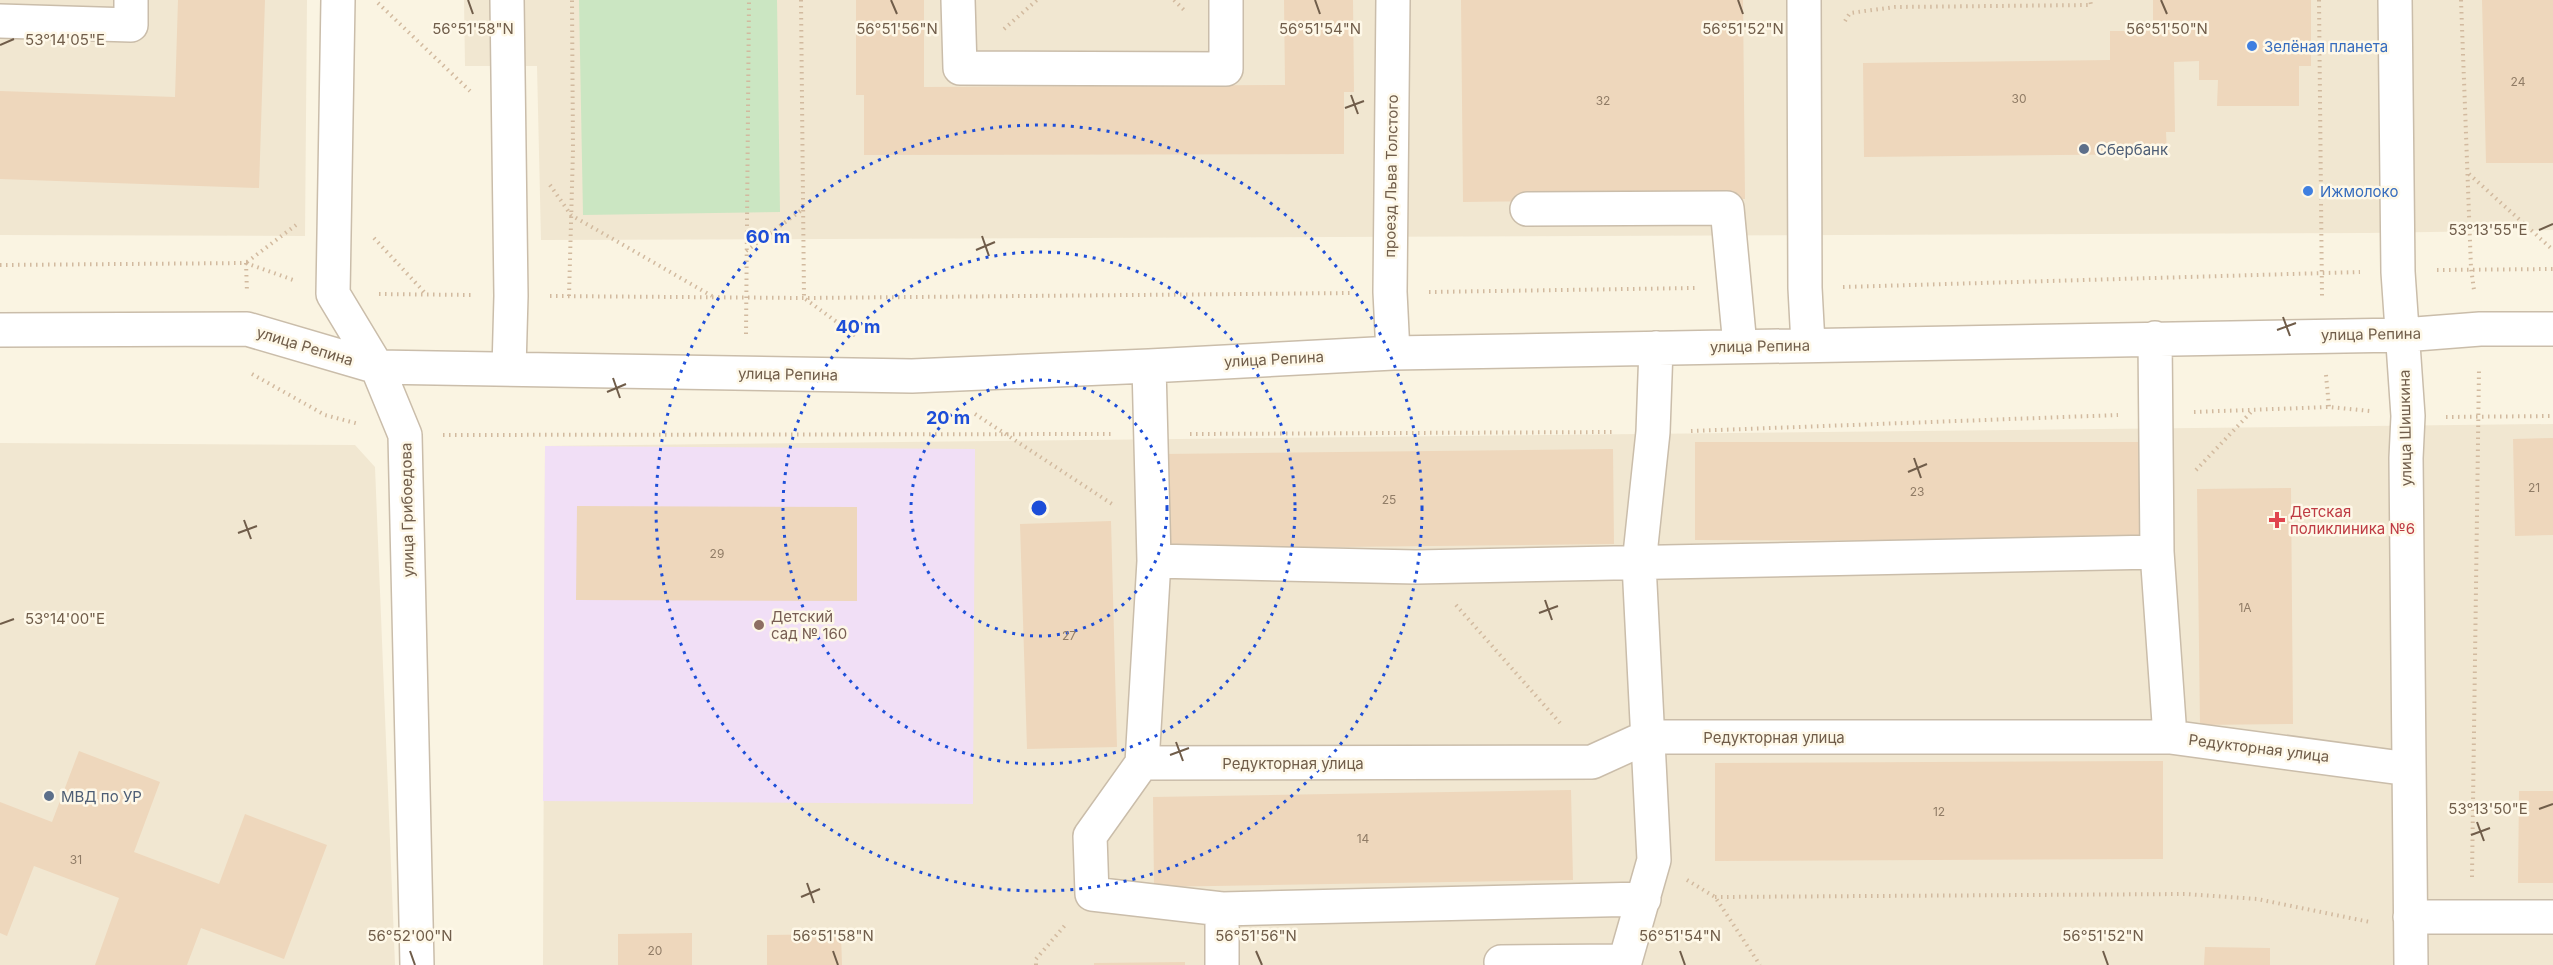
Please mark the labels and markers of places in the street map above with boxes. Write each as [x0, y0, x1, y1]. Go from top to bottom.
place label: Зелёная планета [2264, 37, 2388, 56]
marker: Зелёная планета [2245, 39, 2259, 53]
place label: Сбербанк [2096, 140, 2168, 159]
marker: Сбербанк [2077, 142, 2091, 156]
place label: Ижмолоко [2320, 182, 2398, 201]
marker: Ижмолоко [2301, 184, 2315, 198]
centre of rings [1029, 498, 1049, 518]
place label: Детская поликлиника №6 [2290, 502, 2415, 538]
marker: Детская поликлиника №6 [2268, 511, 2286, 529]
place label: Детский сад № 160 [771, 607, 847, 643]
marker: Детский сад № 160 [752, 618, 766, 632]
place label: МВД по УР [61, 787, 142, 806]
marker: МВД по УР [42, 789, 56, 803]

